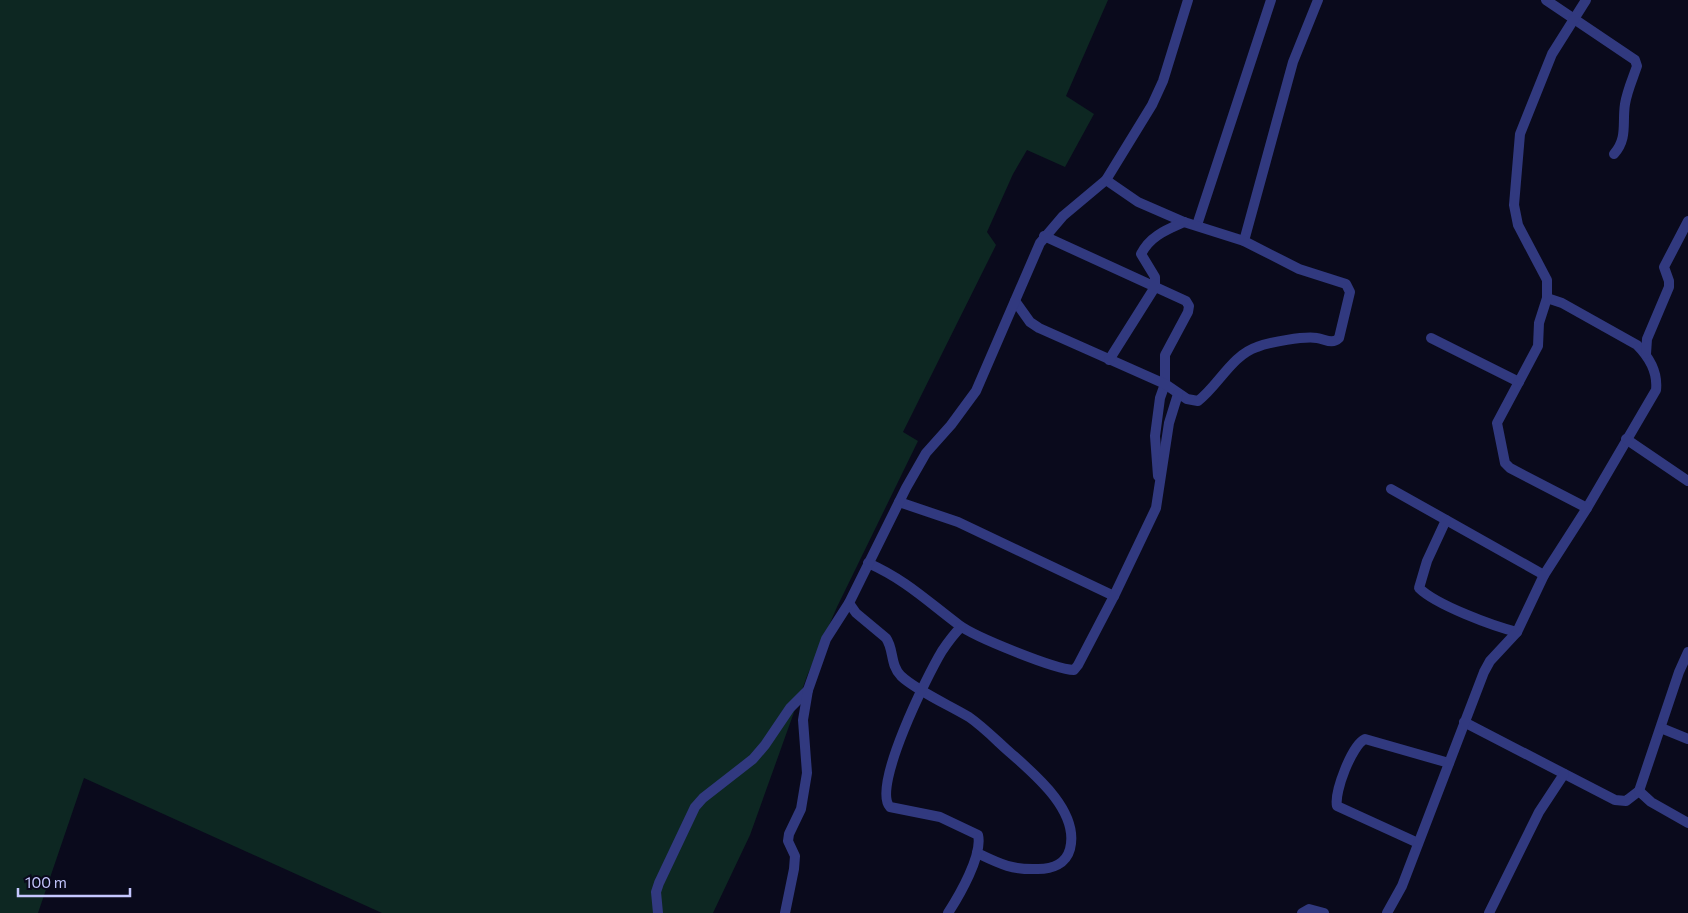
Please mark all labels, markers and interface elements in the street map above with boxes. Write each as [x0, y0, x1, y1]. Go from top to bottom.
scale bar [18, 866, 130, 898]
text: 100 m [25, 873, 67, 891]

